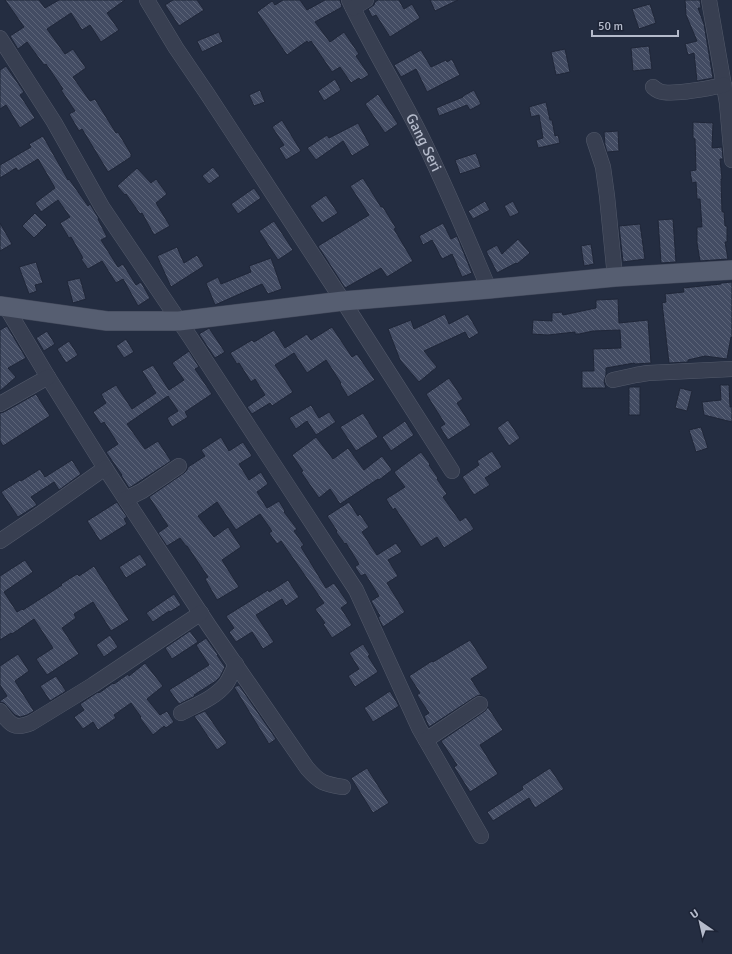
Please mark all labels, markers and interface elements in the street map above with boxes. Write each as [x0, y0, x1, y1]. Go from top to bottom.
scale bar [592, 12, 678, 38]
text: 50 m [598, 19, 623, 34]
street label: Gang Seri [402, 110, 446, 174]
north arrow [680, 902, 720, 942]
text: U [688, 907, 701, 922]

